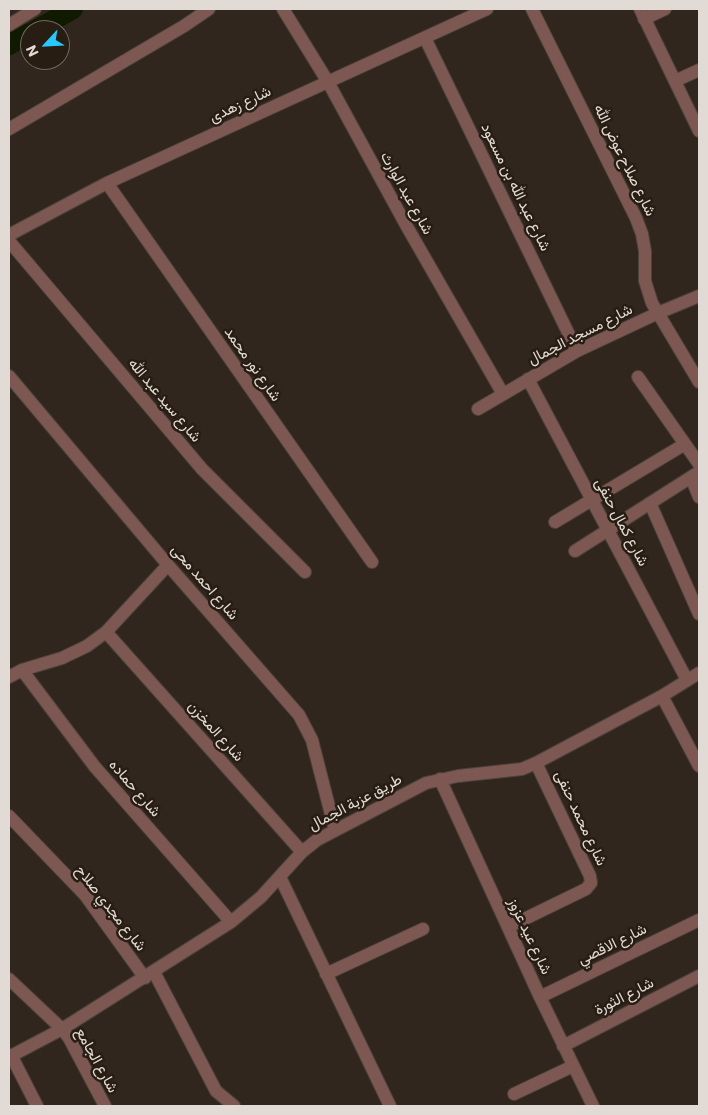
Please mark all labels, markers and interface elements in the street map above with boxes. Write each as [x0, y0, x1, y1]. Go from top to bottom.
north arrow [20, 20, 70, 70]
text: N [22, 43, 42, 59]
street label: شارع زهدى [206, 82, 274, 126]
street label: شارع صلاح عوض الله [590, 101, 660, 219]
street label: شارع عبد الله بن مسعود [477, 120, 555, 254]
street label: شارع عبد الوارث [377, 148, 437, 238]
street label: شارع مسجد الجمال [525, 300, 635, 368]
street label: شارع نور محمد [221, 323, 285, 405]
street label: شارع سيد عبد الله [125, 354, 205, 446]
street label: شارع كمال حنفى [591, 475, 653, 569]
street label: شارع احمد محى [167, 541, 243, 623]
street label: شارع المخزن [184, 697, 248, 765]
street label: شارع حماده [105, 756, 165, 820]
street label: شارع محمد حنفى [551, 768, 611, 868]
street label: طريق عزبة الجمال [305, 770, 405, 834]
street label: شارع مجدي صلاح [72, 861, 150, 955]
street label: شارع عيد عزوز [504, 895, 556, 977]
street label: شارع الاقصي [575, 920, 649, 968]
street label: شارع الثورة [591, 973, 657, 1019]
street label: شارع الجامع [72, 1024, 122, 1096]

